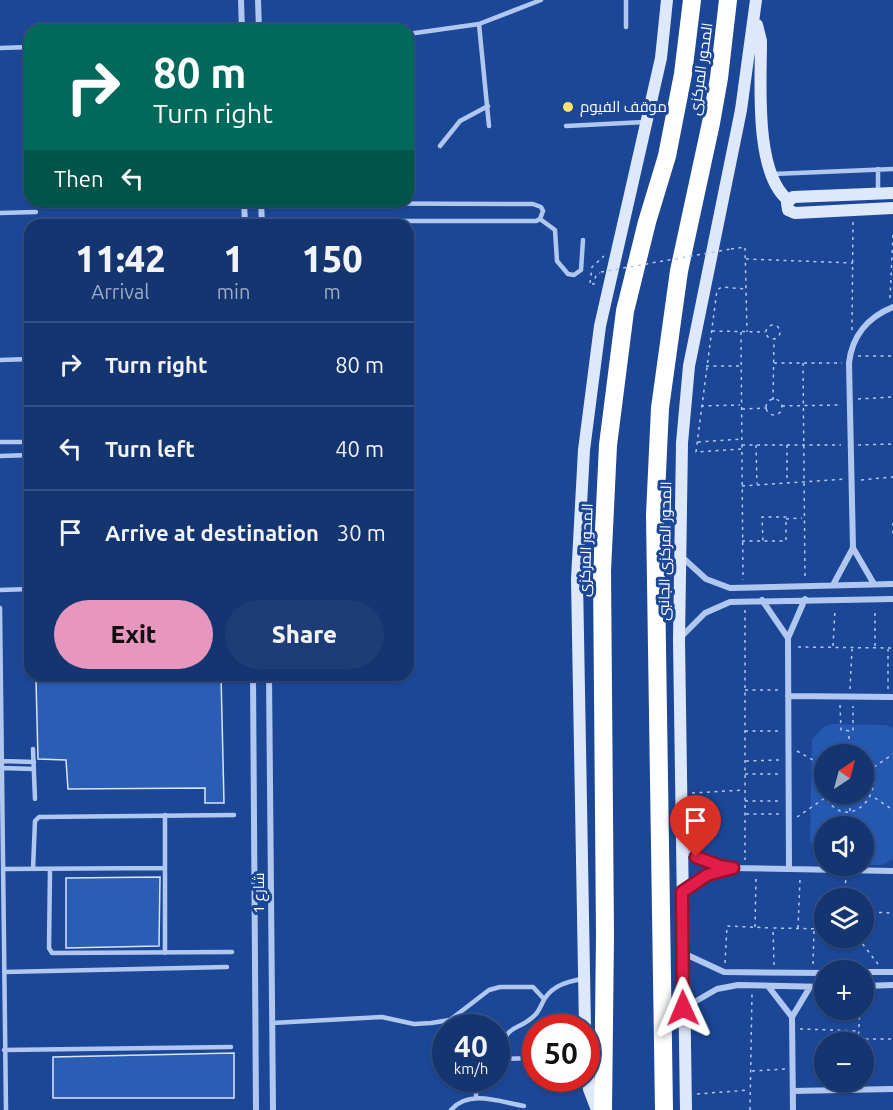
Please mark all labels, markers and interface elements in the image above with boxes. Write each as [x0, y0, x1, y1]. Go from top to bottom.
street label: المحور المركزى [686, 21, 717, 117]
icon: right [54, 48, 132, 126]
text: 80 m [153, 49, 247, 96]
text: Turn right [153, 98, 273, 128]
place label: موقف الفيوم [580, 98, 667, 117]
marker: موقف الفيوم [561, 100, 575, 114]
icon: left [116, 162, 149, 195]
text: Then [54, 166, 104, 191]
text: 11:42 [75, 238, 165, 279]
text: 1 [223, 238, 244, 279]
text: 150 [302, 238, 363, 279]
text: Arrival [91, 280, 150, 303]
text: min [217, 280, 250, 303]
text: m [324, 280, 341, 303]
icon: right [54, 348, 87, 381]
text: Turn right [105, 352, 207, 377]
text: 80 m [335, 352, 384, 377]
icon: left [54, 432, 87, 465]
text: Turn left [105, 436, 195, 461]
text: 40 m [335, 436, 384, 461]
street label: المحور المركزى الجانبى [655, 481, 676, 621]
street label: المحور المركزى [575, 503, 598, 597]
icon: arrive [54, 516, 87, 549]
text: Arrive at destination [105, 520, 319, 545]
text: 30 m [337, 520, 386, 545]
button: Exit [54, 600, 213, 669]
button: Share [225, 600, 384, 669]
north arrow [814, 744, 874, 804]
map controls [814, 744, 874, 1092]
pin [670, 795, 721, 857]
icon: arrive [679, 804, 712, 837]
button: sound [814, 816, 874, 876]
street label: شارع 1 [250, 873, 270, 913]
button: layers [814, 888, 874, 948]
button: + [814, 960, 874, 1020]
position arrow [651, 976, 715, 1040]
speed limit sign: 50 [522, 1014, 600, 1092]
text: 40 [454, 1029, 488, 1063]
button: − [814, 1032, 874, 1092]
text: km/h [454, 1060, 488, 1077]

